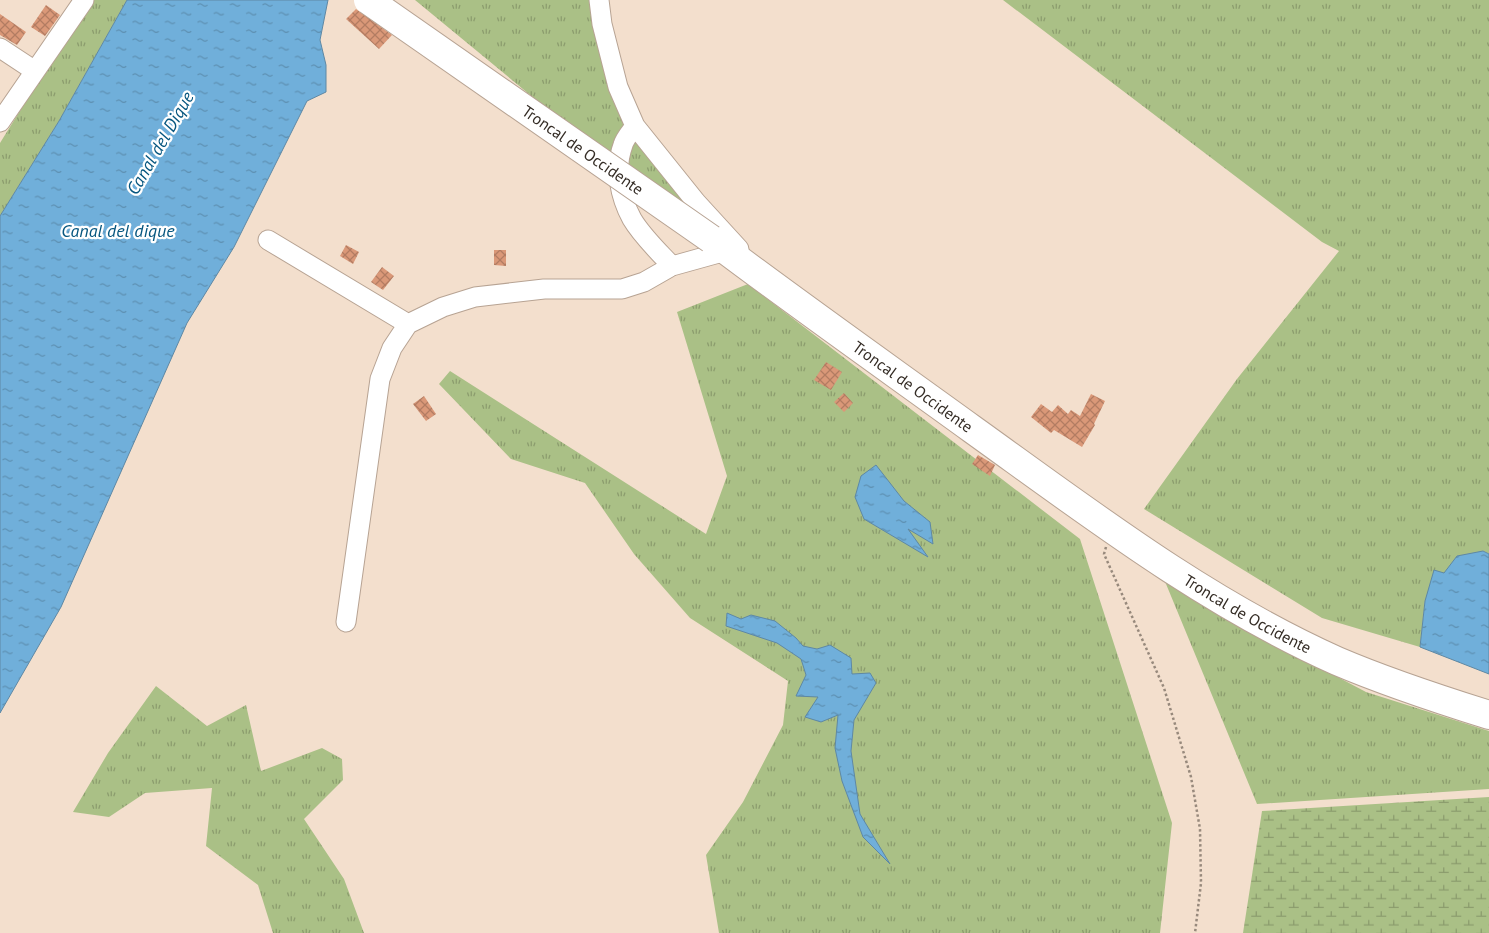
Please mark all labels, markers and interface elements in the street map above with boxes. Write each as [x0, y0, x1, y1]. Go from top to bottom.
water label: Canal del Dique [121, 87, 199, 199]
street label: Troncal de Occidente [518, 101, 648, 199]
water label: Canal del dique [61, 219, 175, 242]
street label: Troncal de Occidente [849, 336, 977, 436]
street label: Troncal de Occidente [1180, 570, 1315, 658]

